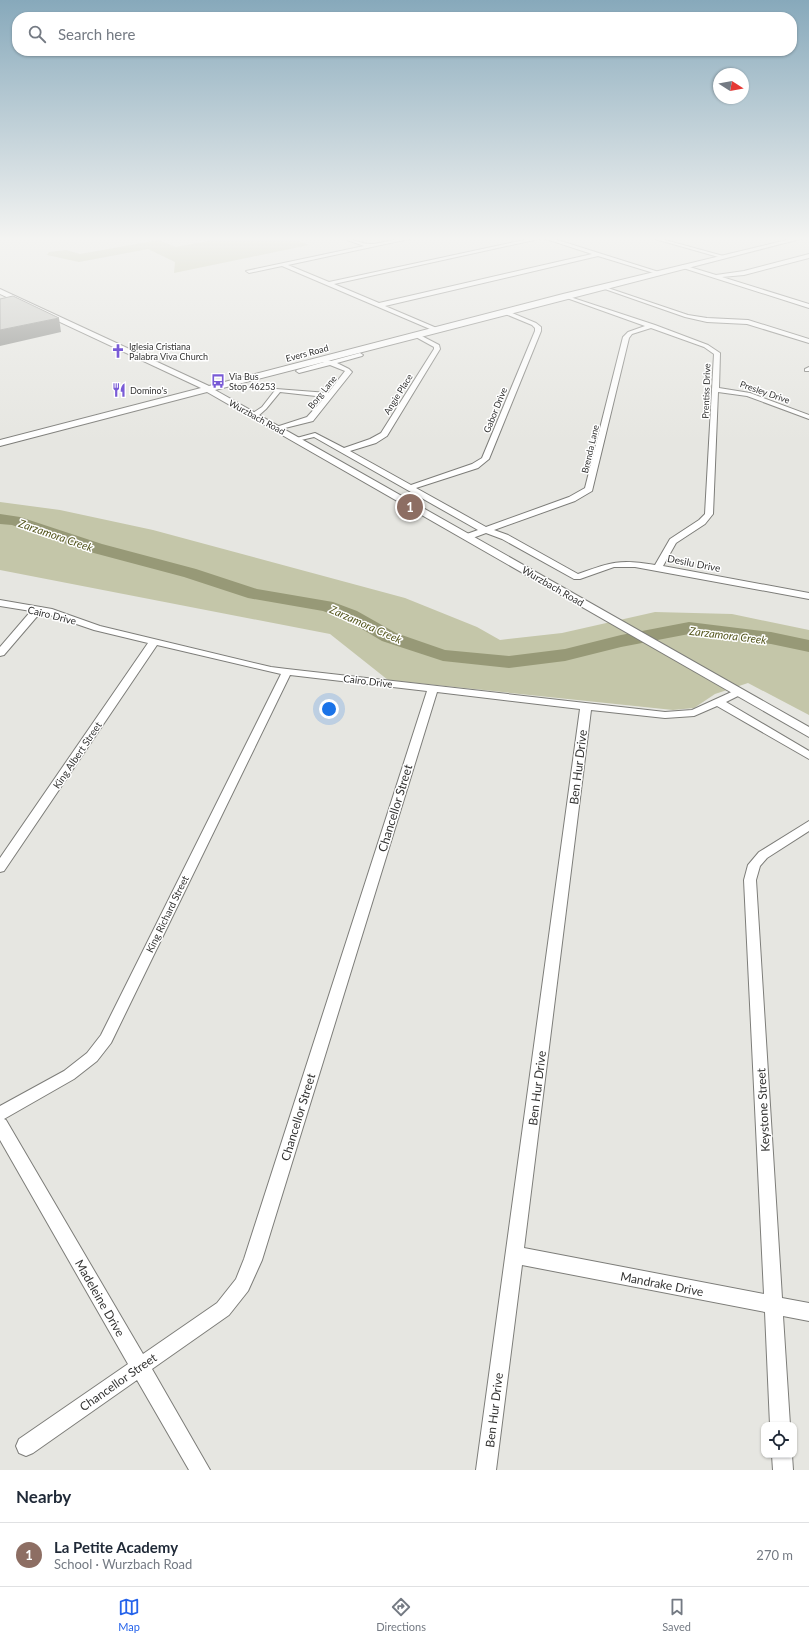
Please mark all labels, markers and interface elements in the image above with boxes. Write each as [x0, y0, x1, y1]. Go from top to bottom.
search box [12, 12, 797, 56]
icon: search [26, 23, 48, 45]
text: Search here [58, 25, 135, 43]
north arrow [713, 68, 749, 104]
place label: Iglesia Cristiana Palabra Viva Church [129, 341, 208, 362]
street label: Evers Road [284, 342, 330, 364]
church icon: Iglesia Cristiana Palabra Viva Church [110, 343, 126, 359]
street label: Prentiss Drive [700, 363, 712, 419]
place label: Via Bus Stop 46253 [229, 371, 275, 392]
street label: Angie Place [381, 371, 415, 416]
bus stop icon: Via Bus Stop 46253 [210, 373, 226, 389]
street label: Borg Lane [305, 373, 339, 411]
street label: Presley Drive [739, 378, 792, 406]
restaurant icon: Domino's [111, 382, 127, 398]
place label: Domino's [130, 385, 167, 396]
street label: Gabor Drive [481, 385, 509, 434]
street label: Wurzbach Road [227, 397, 287, 437]
street label: Brenda Lane [579, 424, 601, 474]
pin: 1 [397, 492, 423, 522]
water label: Zarzamora Creek [16, 516, 96, 554]
street label: Desilu Drive [666, 552, 722, 574]
street label: Wurzbach Road [520, 563, 586, 609]
water label: Zarzamora Creek [327, 602, 405, 646]
street label: Cairo Drive [27, 603, 77, 627]
water label: Zarzamora Creek [688, 624, 768, 646]
street label: Cairo Drive [343, 672, 393, 690]
your location [319, 699, 339, 719]
street label: King Albert Street [50, 719, 104, 791]
street label: Ben Hur Drive [566, 729, 590, 805]
street label: Chancellor Street [375, 762, 416, 854]
street label: King Richard Street [143, 873, 191, 954]
street label: Ben Hur Drive [525, 1050, 549, 1126]
street label: Keystone Street [753, 1067, 773, 1152]
street label: Chancellor Street [278, 1071, 319, 1163]
street label: Madeleine Drive [72, 1257, 128, 1339]
street label: Mandrake Drive [619, 1269, 705, 1299]
street label: Chancellor Street [77, 1349, 160, 1414]
street label: Ben Hur Drive [482, 1372, 506, 1448]
map controls [761, 1422, 797, 1458]
button: locate [761, 1422, 797, 1458]
text: Nearby [16, 1486, 71, 1507]
text: La Petite Academy [54, 1538, 178, 1556]
text: 1 [25, 1547, 33, 1563]
text: 270 m [756, 1547, 793, 1563]
text: School · Wurzbach Road [54, 1556, 192, 1572]
tab: Map [118, 1596, 140, 1633]
tab: Directions [376, 1596, 426, 1633]
tab: Saved [662, 1596, 691, 1633]

